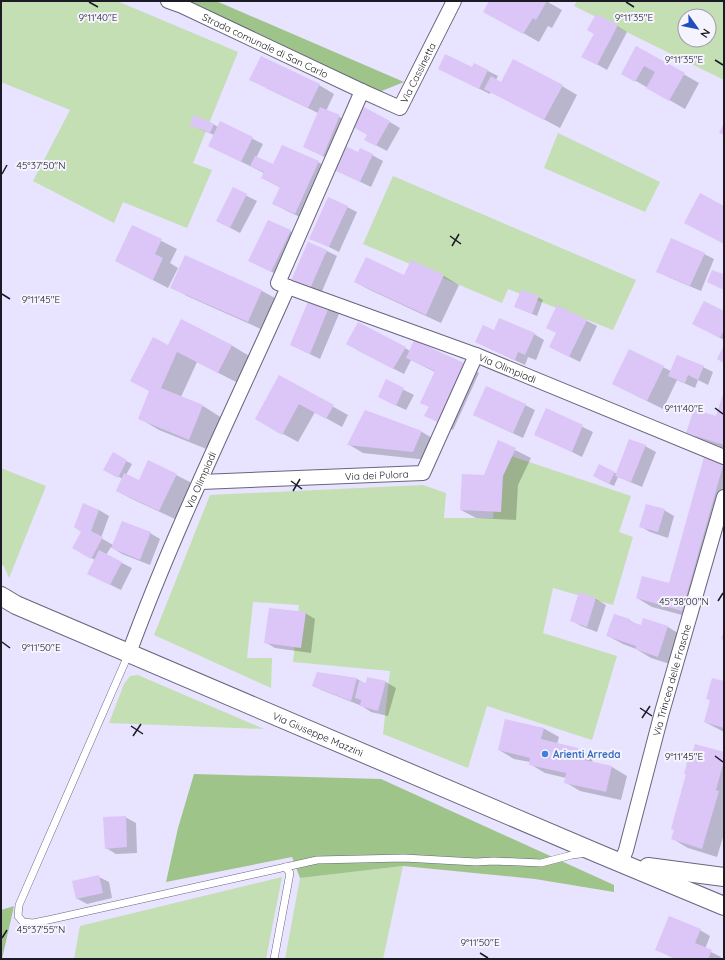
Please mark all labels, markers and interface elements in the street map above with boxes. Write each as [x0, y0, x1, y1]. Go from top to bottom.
north arrow [677, 8, 717, 48]
street label: Strada comunale di San Carlo [200, 10, 330, 81]
text: 9°11'40"E [79, 11, 118, 24]
text: 9°11'35"E [615, 11, 654, 24]
text: N [697, 26, 713, 41]
street label: Via Cassinetta [397, 40, 438, 105]
text: 9°11'35"E [665, 53, 704, 66]
text: 45°37'50"N [17, 159, 65, 172]
text: 9°11'45"E [22, 293, 61, 306]
street label: Via Olimpiadi [477, 350, 538, 386]
text: 9°11'40"E [665, 402, 704, 415]
street label: Via Olimpiadi [182, 449, 219, 511]
street label: Via dei Pulora [345, 467, 409, 483]
text: 45°38'00"N [659, 595, 709, 608]
street label: Via Trincea delle Frasche [650, 622, 694, 737]
text: 9°11'50"E [21, 641, 61, 654]
street label: Via Giuseppe Mazzini [271, 709, 365, 759]
place label: Arienti Arreda [553, 748, 621, 761]
marker: Arienti Arreda [540, 749, 550, 759]
text: 9°11'45"E [665, 750, 704, 763]
text: 45°37'55"N [17, 923, 65, 936]
text: 9°11'50"E [460, 936, 500, 949]

